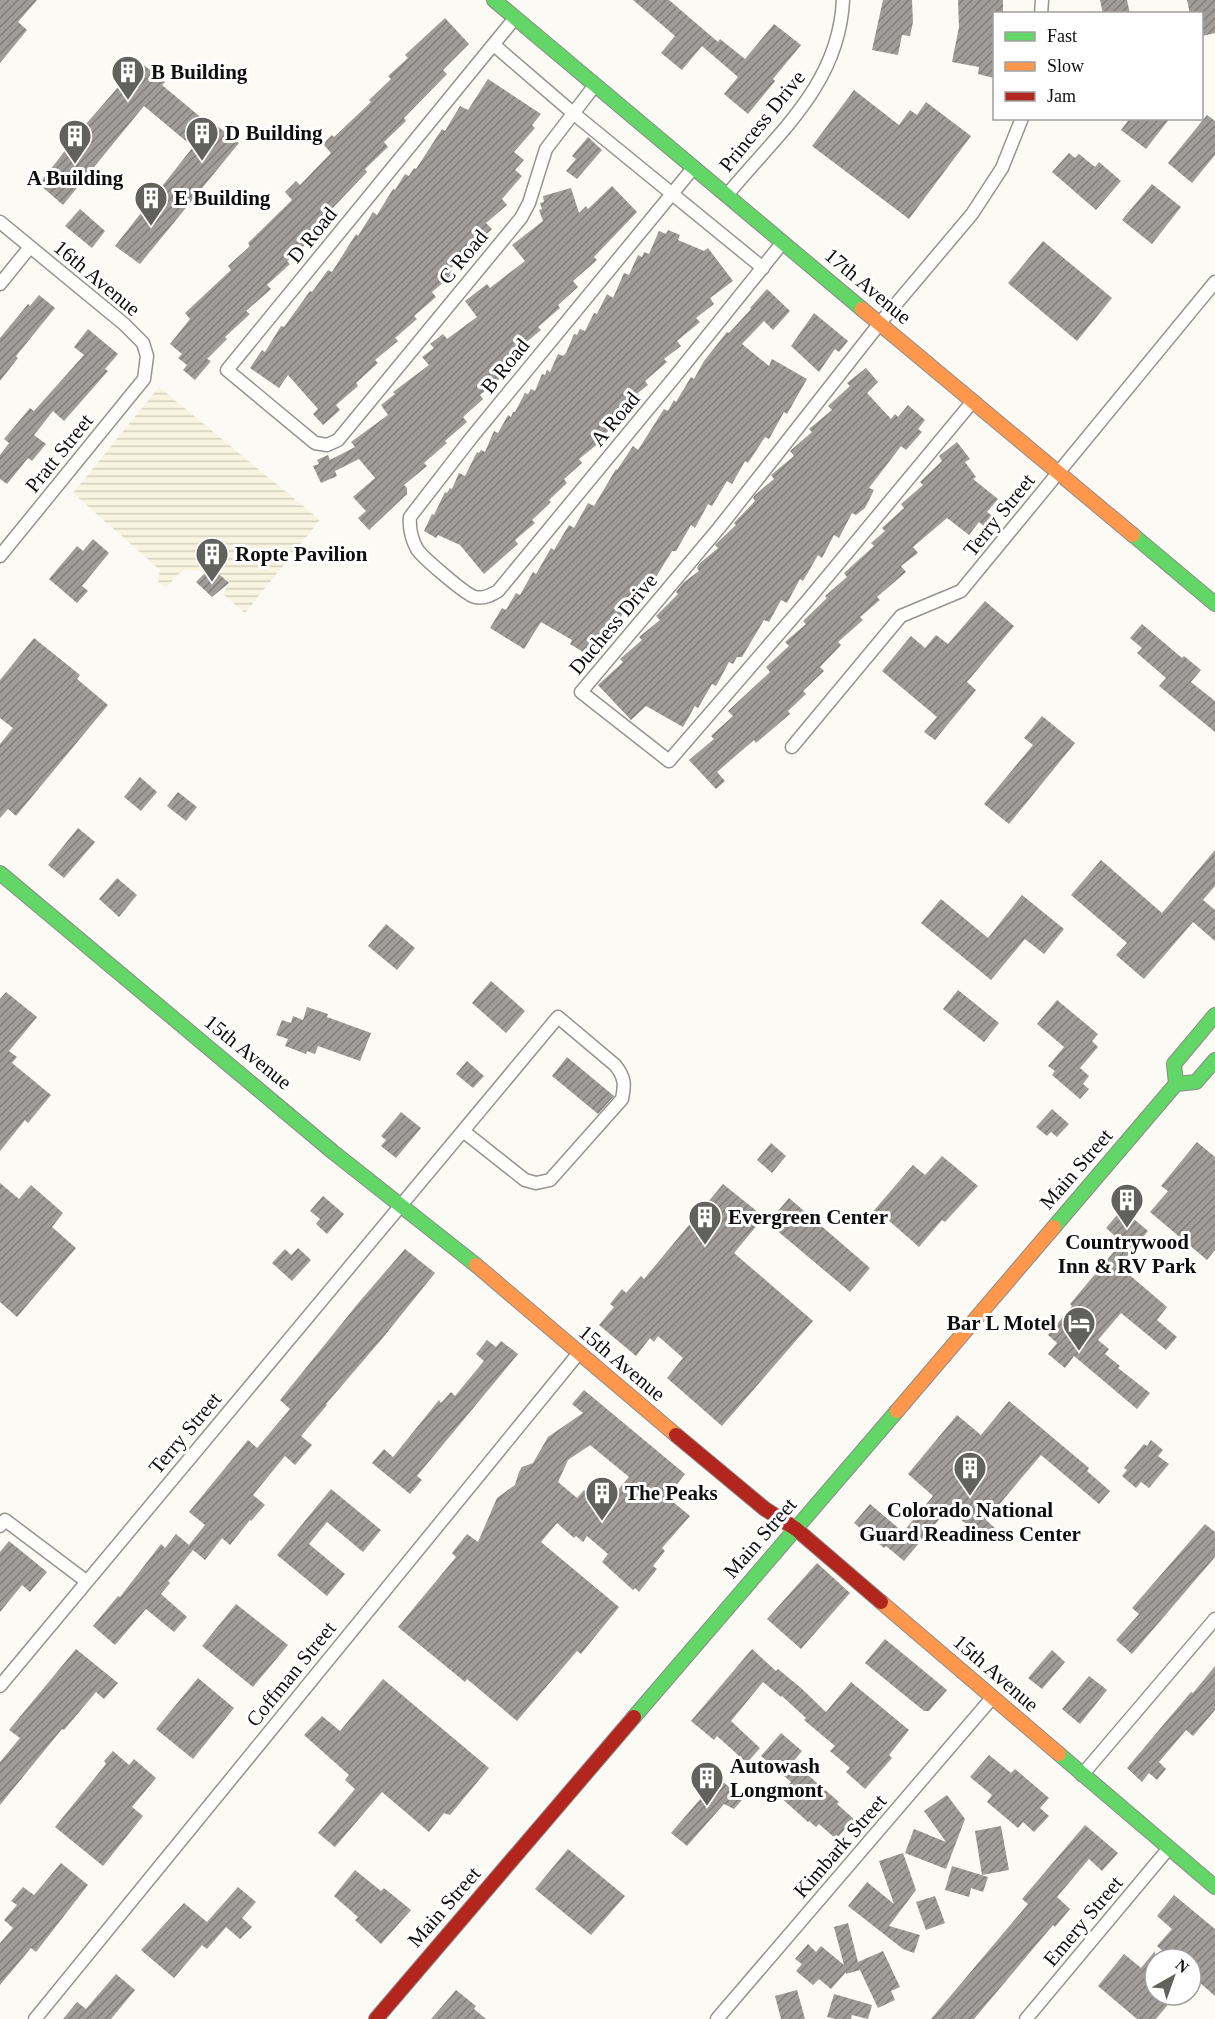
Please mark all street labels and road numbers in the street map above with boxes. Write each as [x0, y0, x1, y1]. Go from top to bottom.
street label: Princess Drive [714, 66, 810, 176]
street label: D Road [282, 202, 342, 268]
street label: C Road [433, 225, 493, 289]
street label: 16th Avenue [49, 235, 145, 321]
street label: 17th Avenue [820, 243, 916, 329]
street label: B Road [476, 333, 535, 398]
street label: A Road [585, 387, 645, 451]
street label: Pratt Street [20, 409, 98, 497]
street label: Terry Street [958, 469, 1040, 561]
street label: Duchess Drive [564, 569, 662, 679]
street label: 15th Avenue [200, 1010, 296, 1094]
street label: Main Street [1035, 1124, 1117, 1214]
street label: 15th Avenue [574, 1320, 670, 1406]
street label: Terry Street [144, 1387, 226, 1479]
street label: Main Street [719, 1493, 801, 1583]
street label: Coffman Street [241, 1616, 341, 1731]
street label: 15th Avenue [948, 1629, 1044, 1717]
street label: Kimbark Street [789, 1789, 891, 1903]
street label: Main Street [403, 1862, 485, 1952]
street label: Emery Street [1038, 1871, 1128, 1971]

